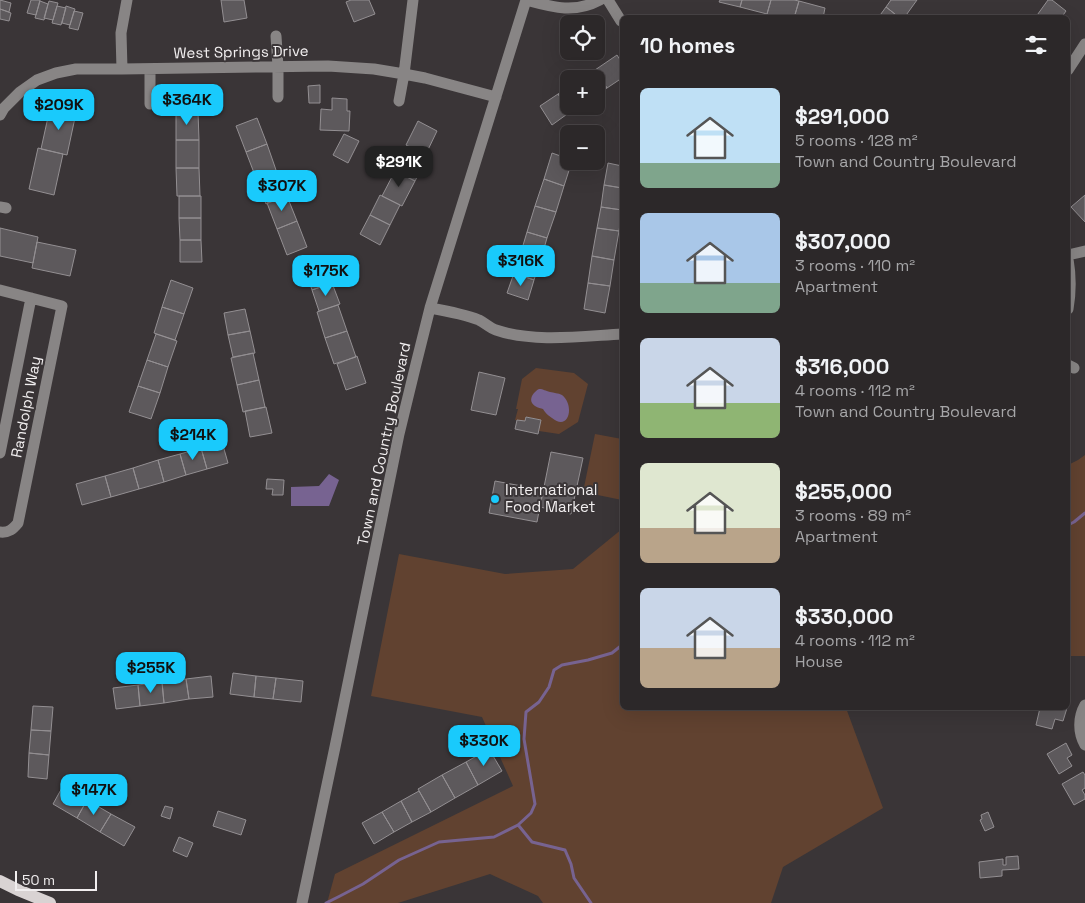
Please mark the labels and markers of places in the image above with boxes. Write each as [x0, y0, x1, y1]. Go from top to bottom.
pin: $364K [152, 84, 222, 126]
pin: $209K [24, 88, 94, 131]
pin: $291K [364, 146, 434, 188]
pin: $307K [247, 170, 317, 212]
pin: $316K [486, 244, 556, 287]
pin: $175K [291, 254, 361, 297]
pin: $214K [158, 418, 228, 461]
place label: International Food Market [505, 480, 598, 516]
marker: International Food Market [489, 493, 501, 505]
pin: $255K [116, 652, 186, 694]
pin: $330K [449, 724, 519, 767]
pin: $147K [59, 774, 129, 816]

